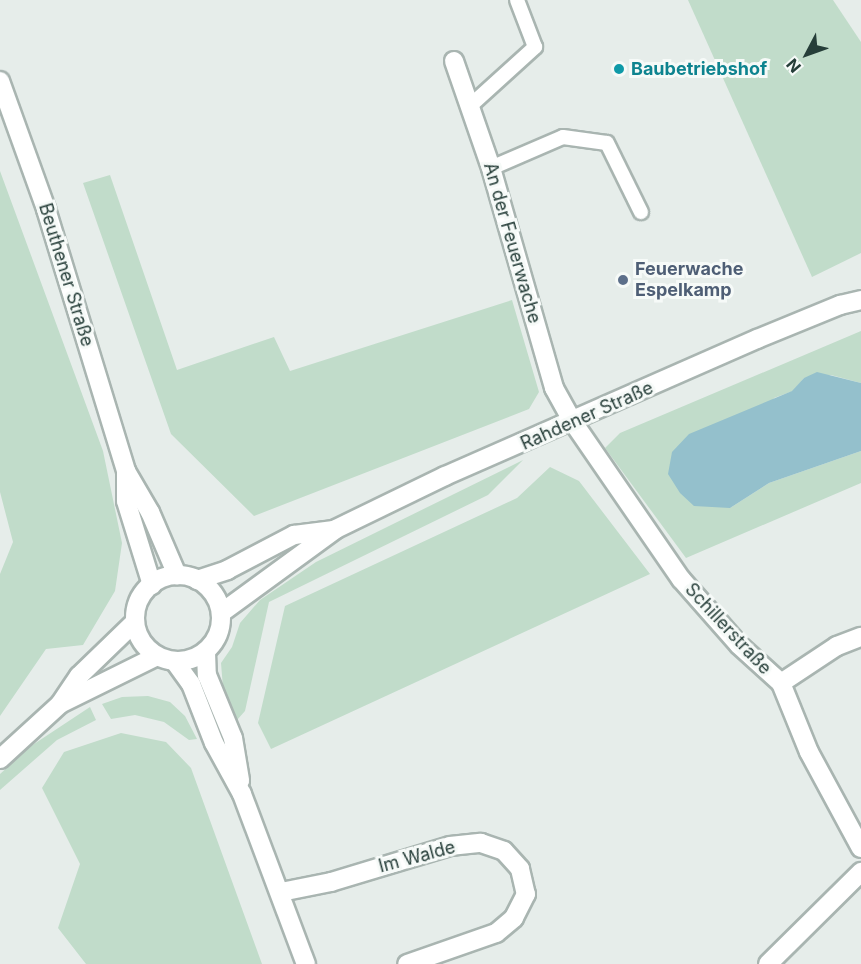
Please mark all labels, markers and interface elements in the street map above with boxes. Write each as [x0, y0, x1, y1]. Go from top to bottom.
north arrow [777, 24, 837, 84]
text: N [782, 55, 805, 77]
place label: Baubetriebshof [631, 58, 767, 80]
marker: Baubetriebshof [612, 62, 626, 76]
street label: An der Feuerwache [479, 160, 545, 326]
street label: Beuthener Straße [34, 201, 98, 349]
place label: Feuerwache Espelkamp [635, 259, 743, 302]
marker: Feuerwache Espelkamp [616, 273, 630, 287]
street label: Rahdener Straße [517, 377, 657, 455]
street label: Schillerstraße [680, 579, 776, 679]
street label: Im Walde [376, 836, 458, 878]

